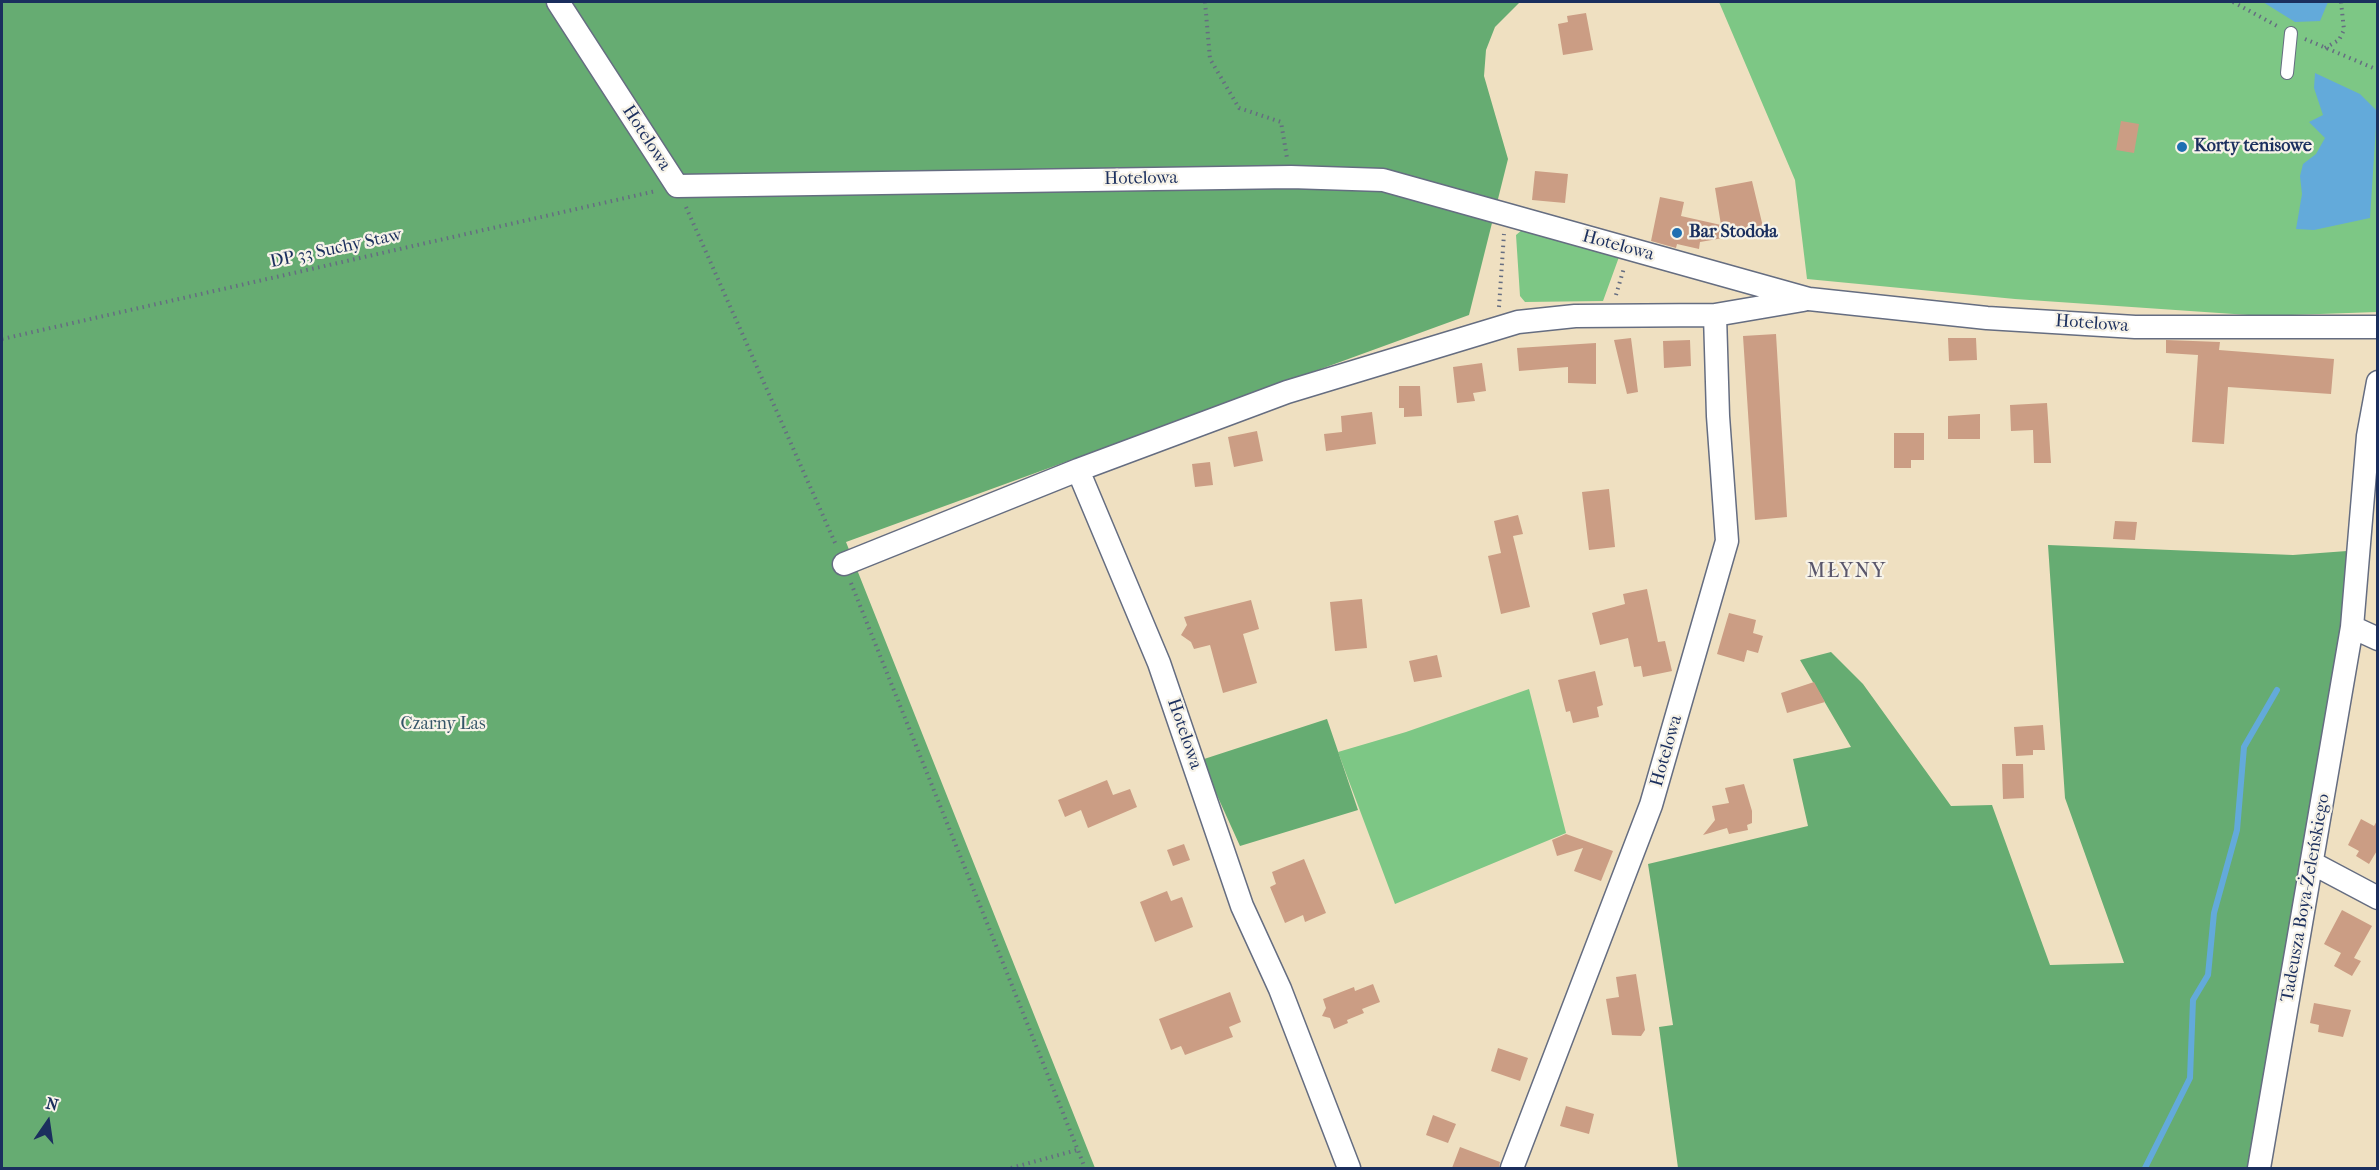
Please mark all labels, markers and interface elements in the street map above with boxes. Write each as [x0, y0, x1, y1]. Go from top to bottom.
street label: Hotelowa [617, 101, 675, 175]
place label: Korty tenisowe [2194, 136, 2312, 158]
marker: Korty tenisowe [2175, 140, 2189, 154]
street label: Hotelowa [1104, 168, 1178, 190]
place label: Bar Stodoła [1689, 222, 1777, 244]
street label: DP 33 Suchy Staw [268, 224, 404, 274]
street label: Hotelowa [1580, 226, 1656, 266]
marker: Bar Stodoła [1670, 226, 1684, 240]
street label: Hotelowa [2055, 311, 2129, 337]
district label: MŁYNY [1807, 560, 1887, 584]
street label: Hotelowa [1162, 696, 1206, 772]
street label: Hotelowa [1646, 713, 1688, 789]
park label: Czarny Las [400, 714, 486, 736]
street label: Tadeusza Boya-Żeleńskiego [2277, 792, 2335, 1004]
north arrow [18, 1092, 78, 1152]
text: N [44, 1093, 60, 1115]

